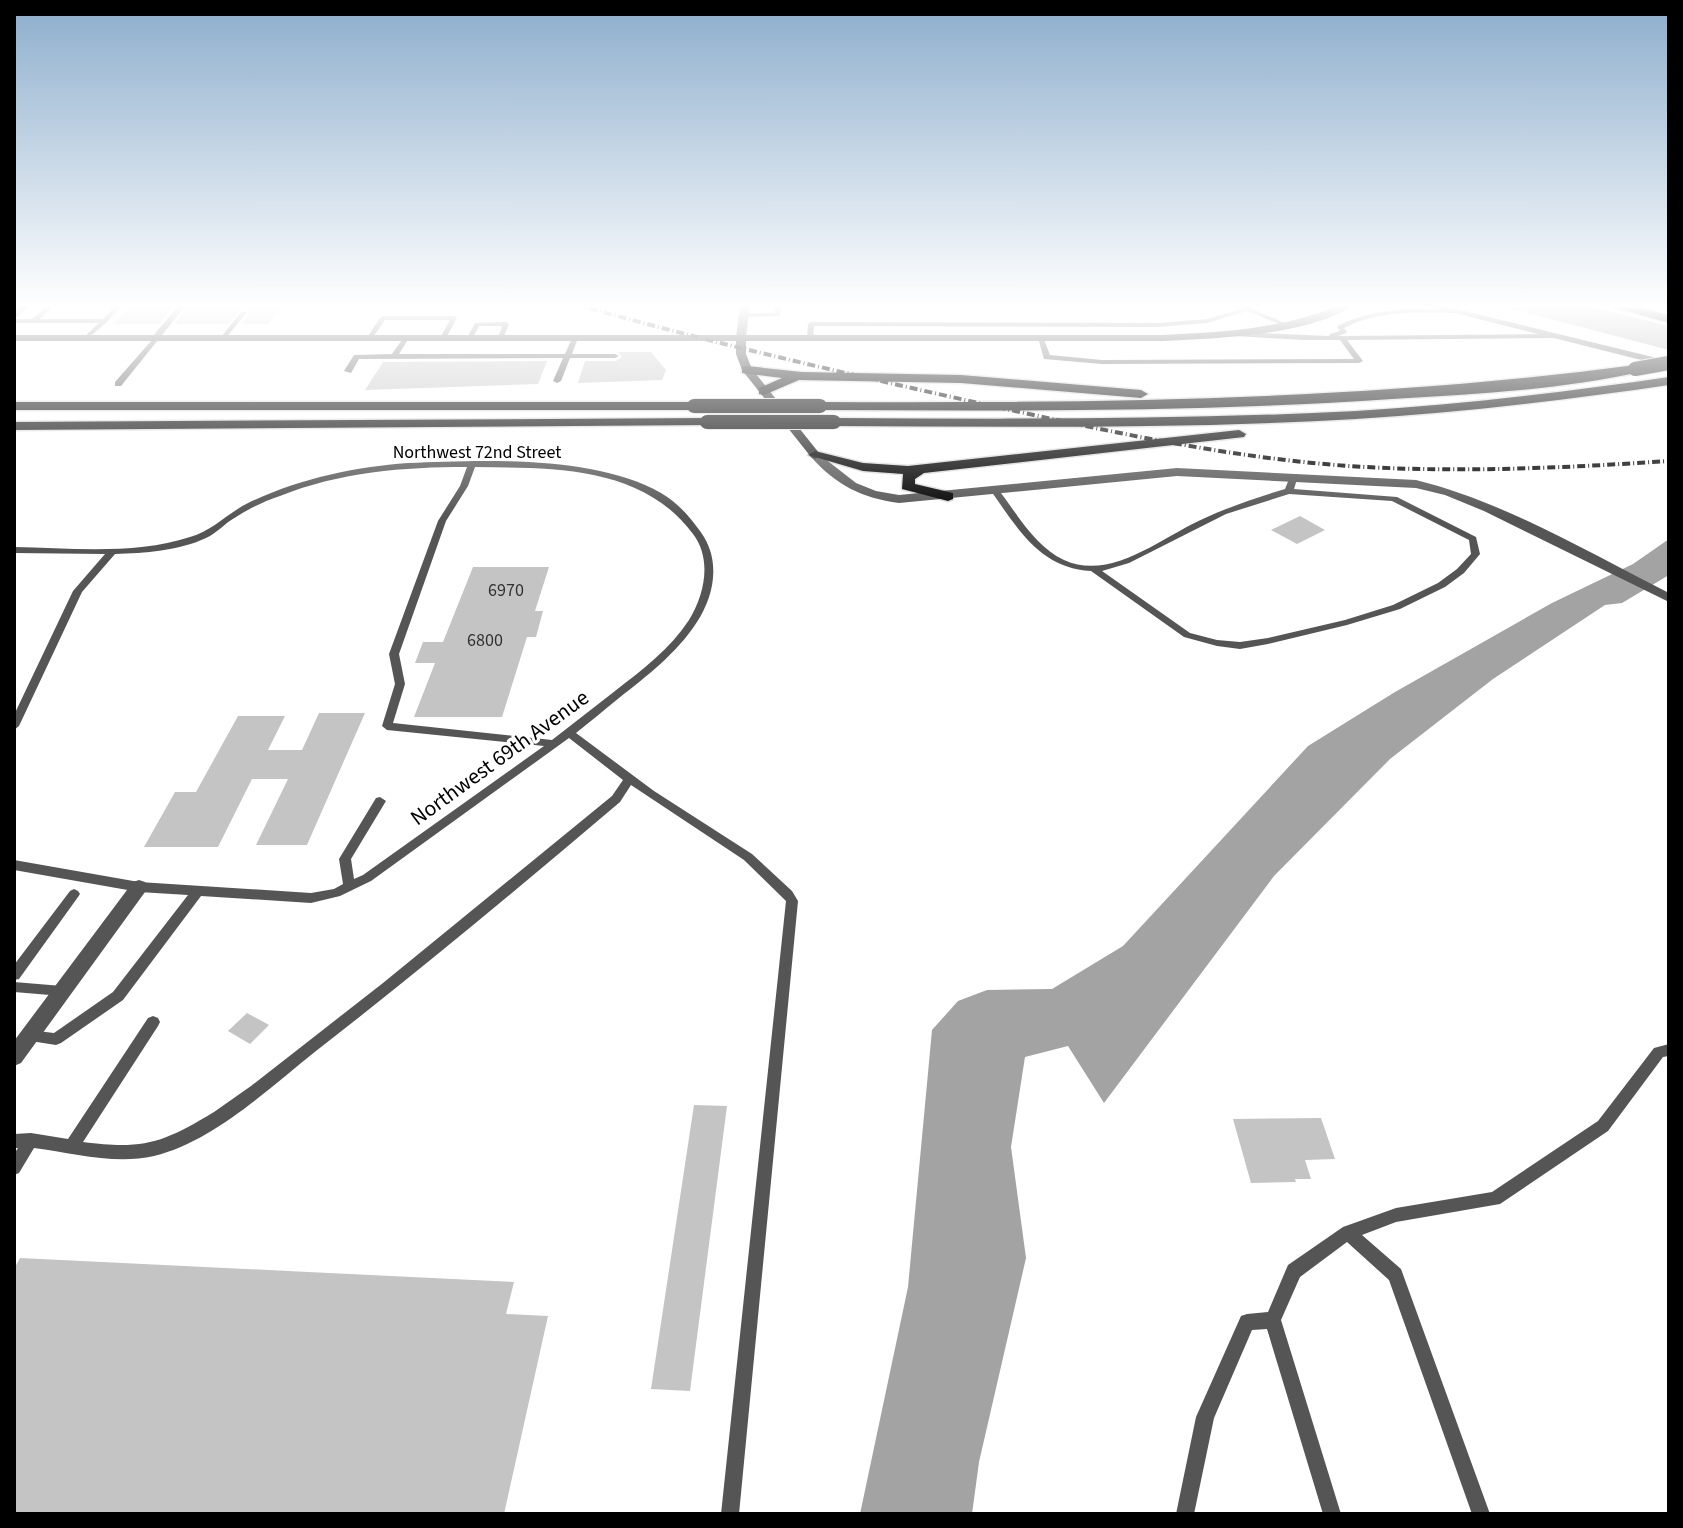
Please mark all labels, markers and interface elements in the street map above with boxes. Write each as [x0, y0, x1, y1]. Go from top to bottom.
street label: Northwest 72nd Street [393, 440, 561, 465]
house number: 6970 [488, 578, 524, 603]
house number: 6800 [467, 628, 503, 653]
street label: Northwest 69th Avenue [404, 682, 596, 834]

